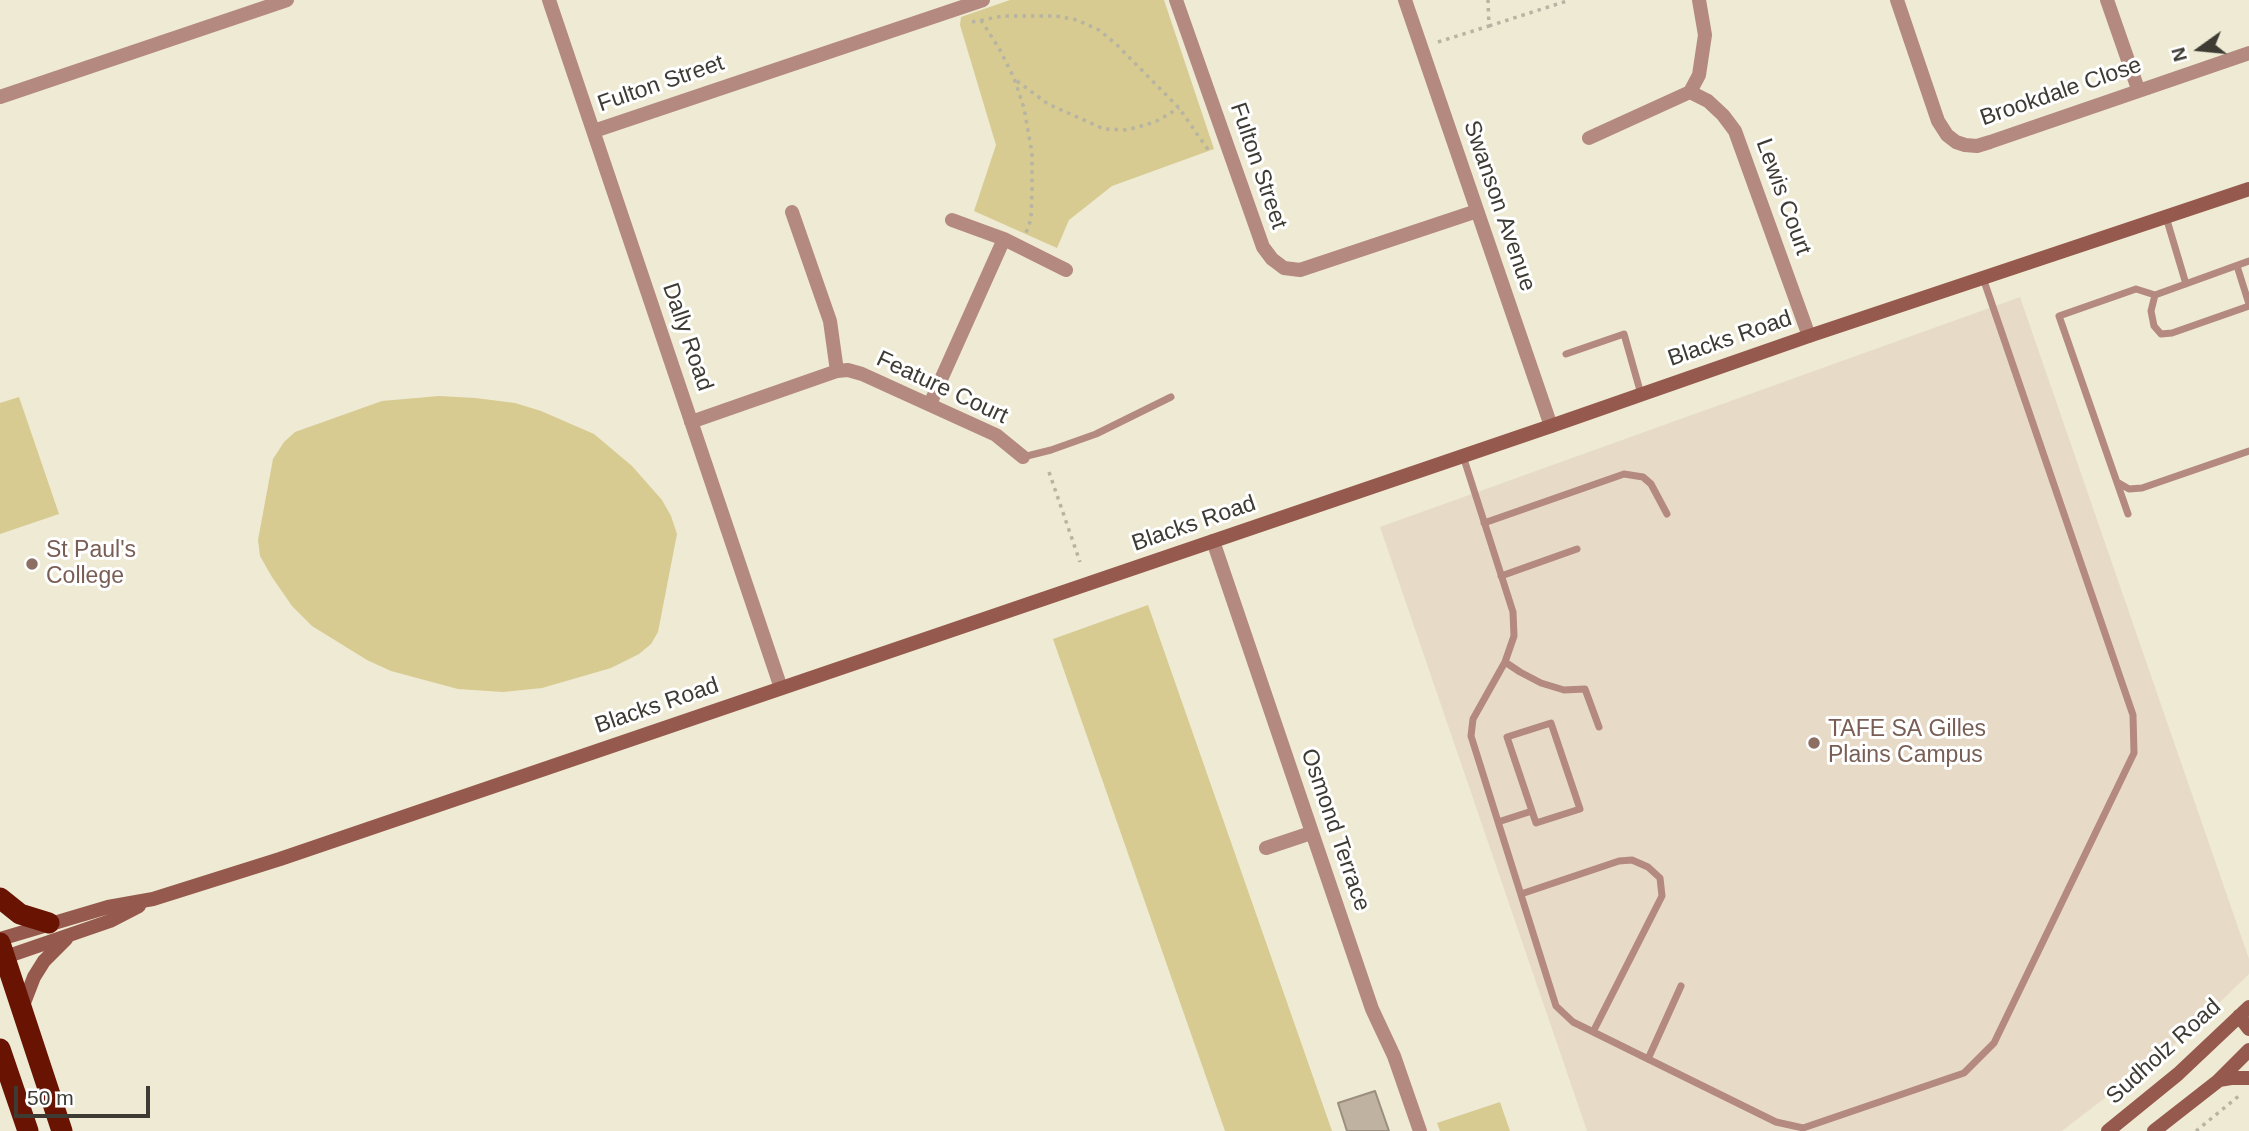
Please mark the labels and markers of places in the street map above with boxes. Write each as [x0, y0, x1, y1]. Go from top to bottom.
place label: St Paul's College [46, 537, 136, 591]
marker: St Paul's College [24, 556, 40, 572]
place label: TAFE SA Gilles Plains Campus [1828, 716, 1986, 770]
marker: TAFE SA Gilles Plains Campus [1806, 735, 1822, 751]

